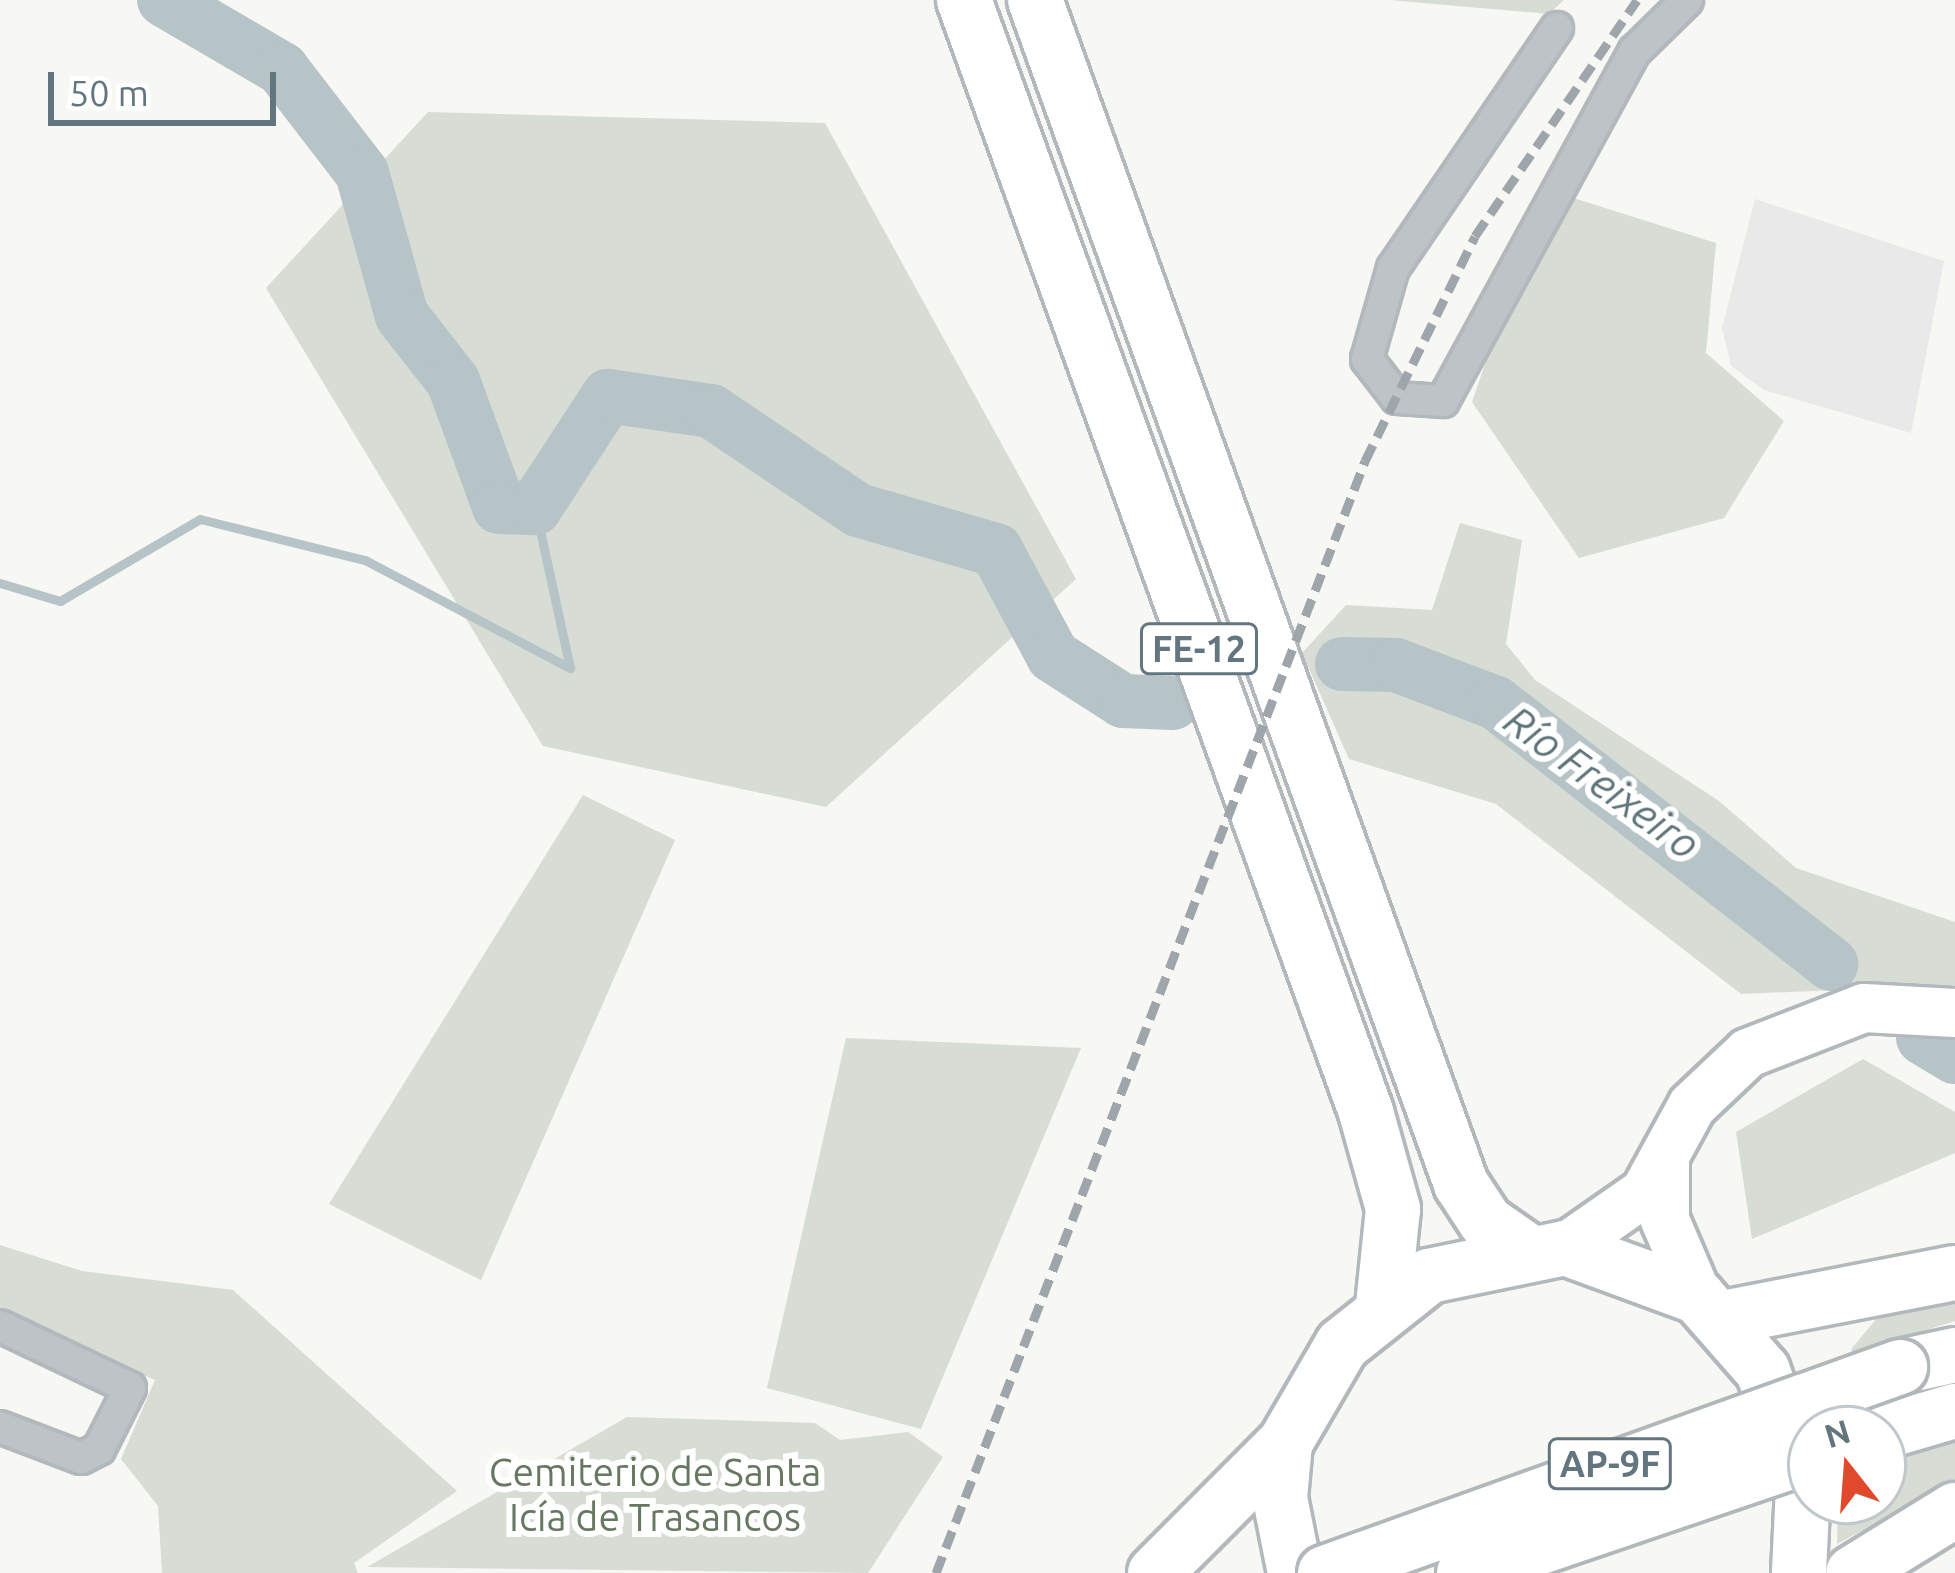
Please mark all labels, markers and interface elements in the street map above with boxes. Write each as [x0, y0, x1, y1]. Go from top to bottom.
scale bar [54, 48, 282, 122]
text: 50 m [69, 72, 149, 113]
road number: FE-12 [1139, 619, 1259, 679]
water label: Río Freixeiro [1495, 695, 1709, 869]
north arrow [1787, 1405, 1907, 1525]
text: N [1820, 1412, 1854, 1454]
road number: AP-9F [1547, 1434, 1673, 1494]
park label: Cemiterio de Santa Icía de Trasancos [489, 1450, 821, 1541]

